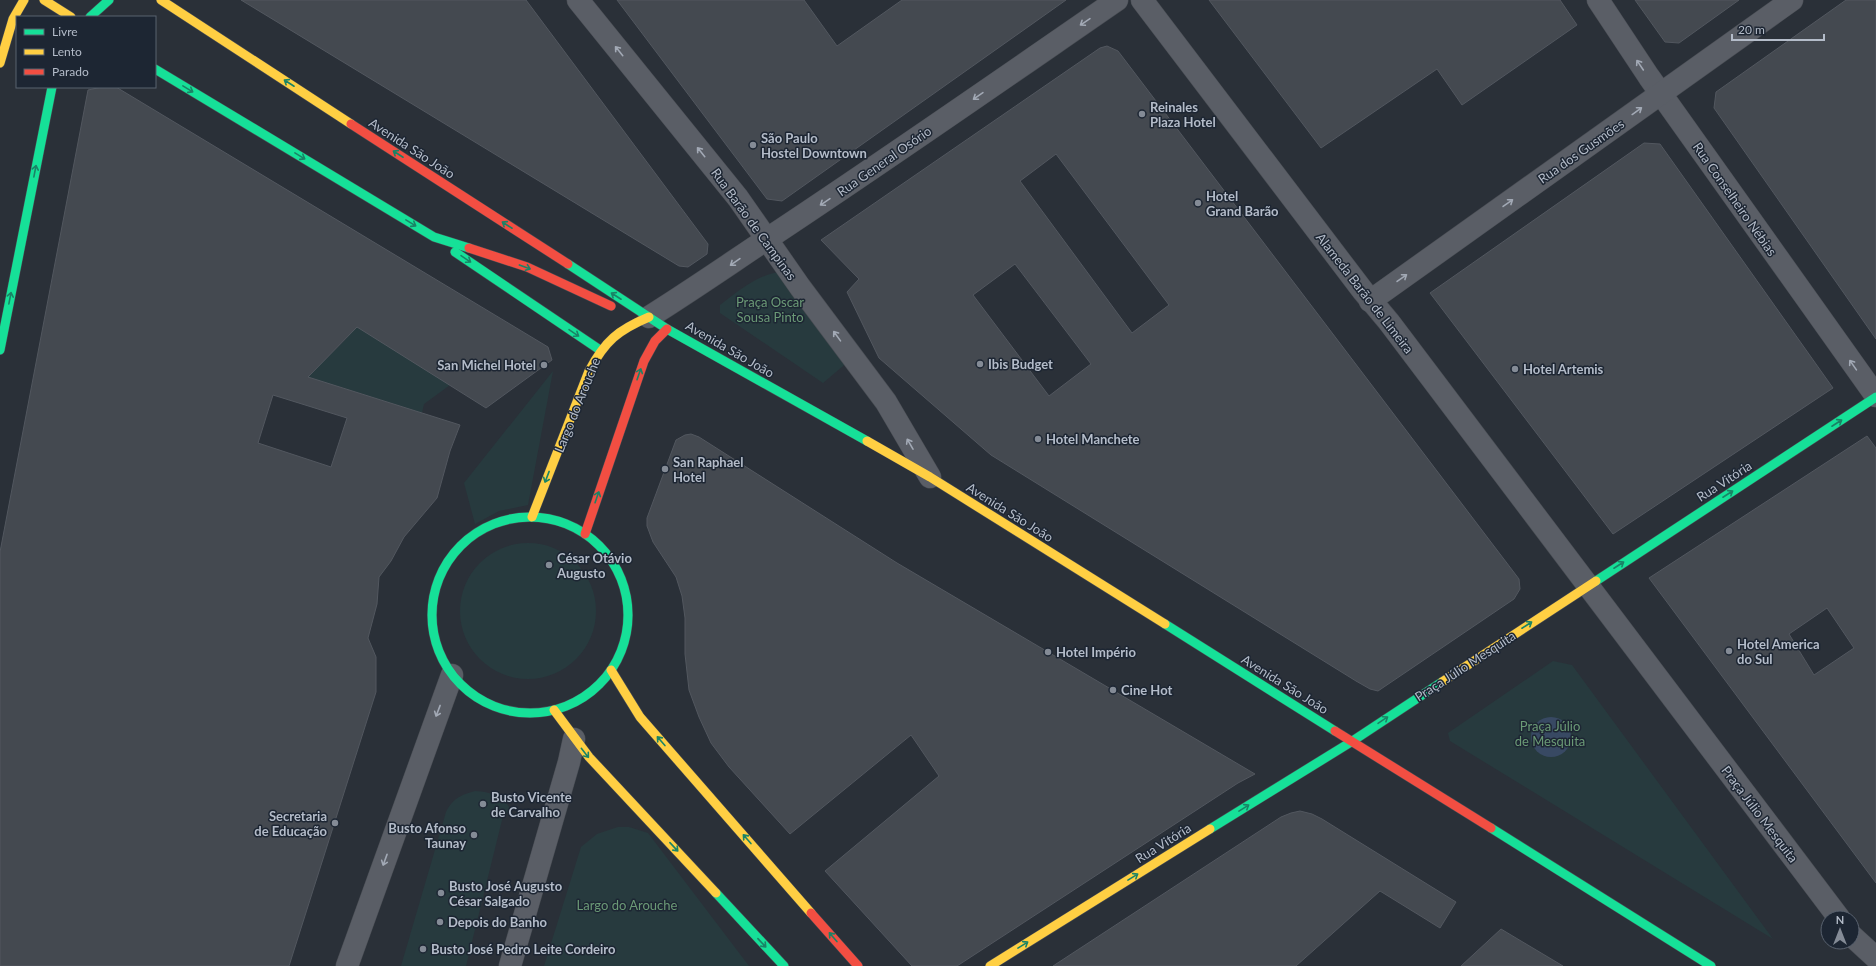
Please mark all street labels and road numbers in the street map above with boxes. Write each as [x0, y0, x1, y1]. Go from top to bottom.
street label: Avenida São João [366, 114, 458, 182]
street label: Rua dos Gusmões [1535, 115, 1627, 187]
street label: Rua General Osório [834, 123, 934, 199]
street label: Rua Conselheiro Nébias [1690, 139, 1781, 259]
street label: Rua Barão de Campinas [708, 165, 800, 283]
street label: Alameda Barão de Limeira [1313, 230, 1417, 356]
street label: Avenida São João [683, 317, 777, 381]
street label: Largo do Arouche [551, 355, 603, 455]
street label: Rua Vitória [1693, 457, 1755, 505]
street label: Avenida São João [964, 479, 1056, 545]
street label: Praça Júlio Mesquita [1412, 627, 1518, 705]
street label: Avenida São João [1239, 651, 1331, 717]
street label: Praça Júlio Mesquita [1718, 762, 1802, 866]
street label: Rua Vitória [1132, 820, 1194, 866]

